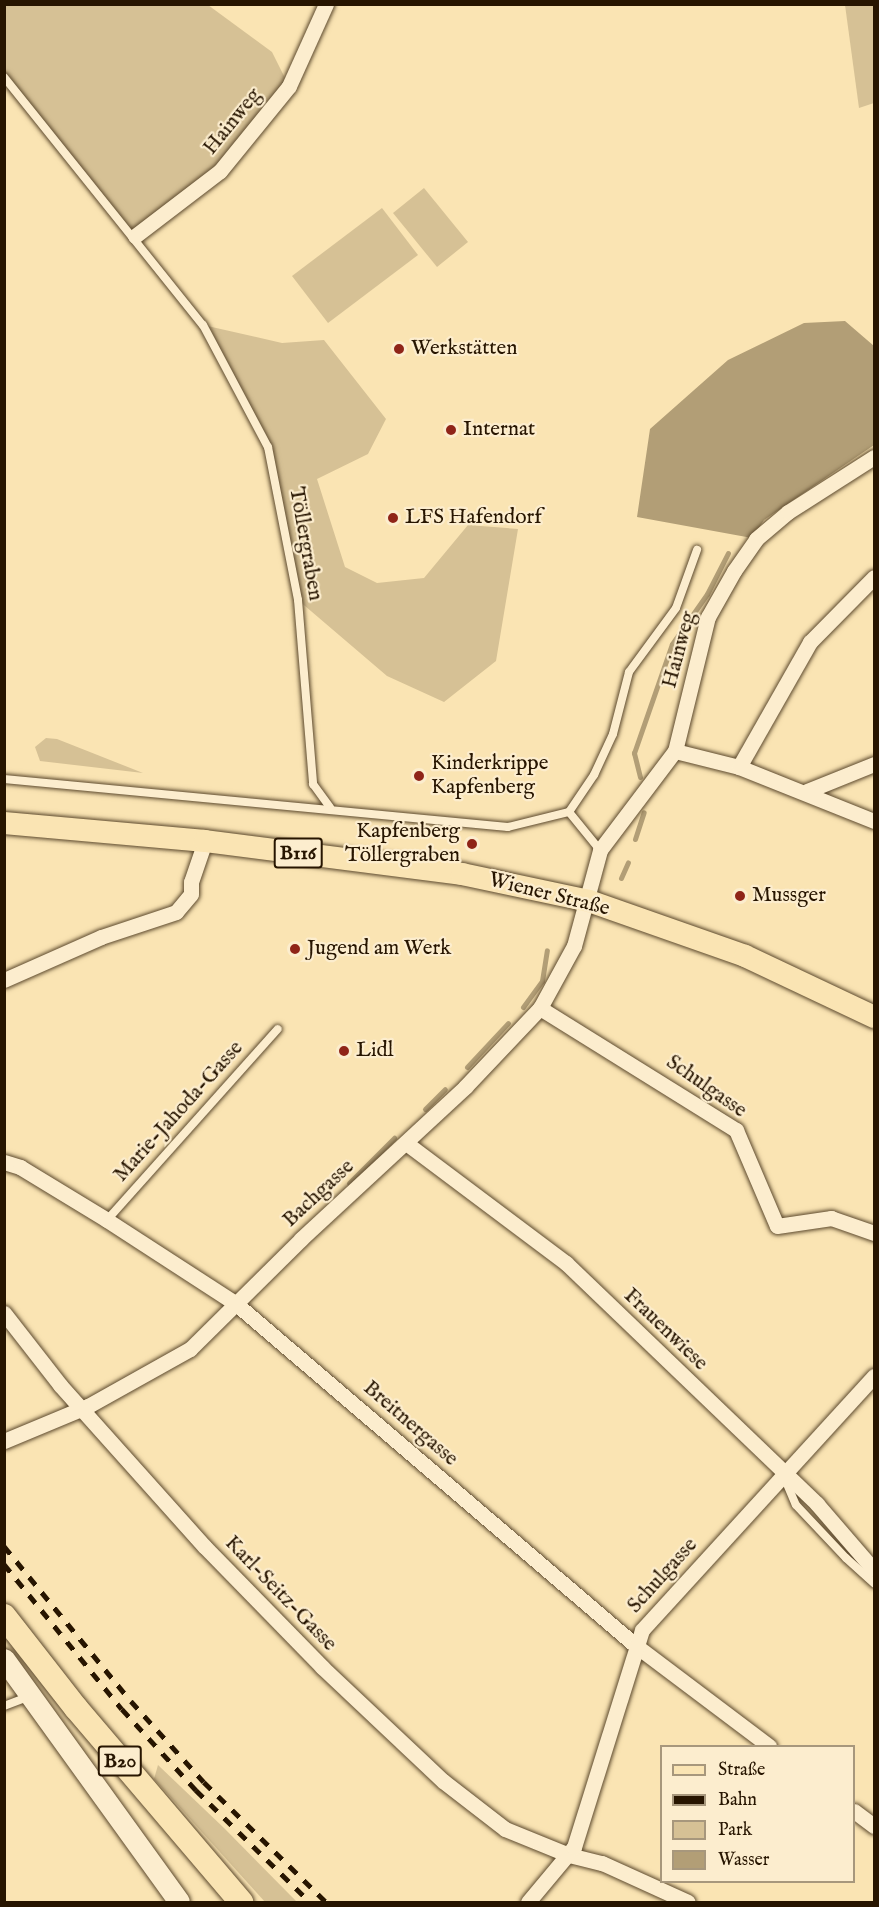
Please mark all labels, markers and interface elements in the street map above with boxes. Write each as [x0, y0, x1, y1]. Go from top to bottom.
street label: Hainweg [199, 84, 267, 160]
place label: Werkstätten [411, 336, 517, 362]
marker: Werkstätten [392, 342, 406, 356]
place label: Internat [463, 417, 535, 443]
marker: Internat [444, 423, 458, 437]
street label: Töllergraben [283, 485, 327, 603]
place label: LFS Hafendorf [405, 505, 542, 531]
marker: LFS Hafendorf [386, 511, 400, 525]
street label: Hainweg [658, 609, 702, 691]
place label: Kinderkrippe Kapfenberg [431, 751, 548, 801]
marker: Kinderkrippe Kapfenberg [412, 769, 426, 783]
place label: Kapfenberg Töllergraben [345, 819, 460, 869]
road number: B116 [272, 836, 324, 870]
marker: Kapfenberg Töllergraben [465, 837, 479, 851]
street label: Wiener Straße [486, 868, 612, 922]
place label: Mussger [752, 883, 826, 909]
marker: Mussger [733, 889, 747, 903]
place label: Jugend am Werk [307, 936, 451, 962]
marker: Jugend am Werk [288, 942, 302, 956]
street label: Marie-Jahoda-Gasse [109, 1036, 249, 1188]
place label: Lidl [356, 1038, 393, 1064]
marker: Lidl [337, 1044, 351, 1058]
street label: Schulgasse [661, 1050, 751, 1124]
street label: Bachgasse [278, 1155, 360, 1233]
street label: Frauenwiese [618, 1284, 712, 1376]
street label: Breitnergasse [357, 1376, 463, 1472]
street label: Karl-Seitz-Gasse [219, 1531, 341, 1657]
street label: Schulgasse [623, 1533, 703, 1619]
road number: B20 [98, 1744, 142, 1778]
legend [660, 1745, 855, 1883]
text: Straße [718, 1759, 765, 1782]
text: Bahn [718, 1789, 757, 1812]
text: Park [718, 1819, 752, 1842]
text: Wasser [718, 1849, 769, 1872]

